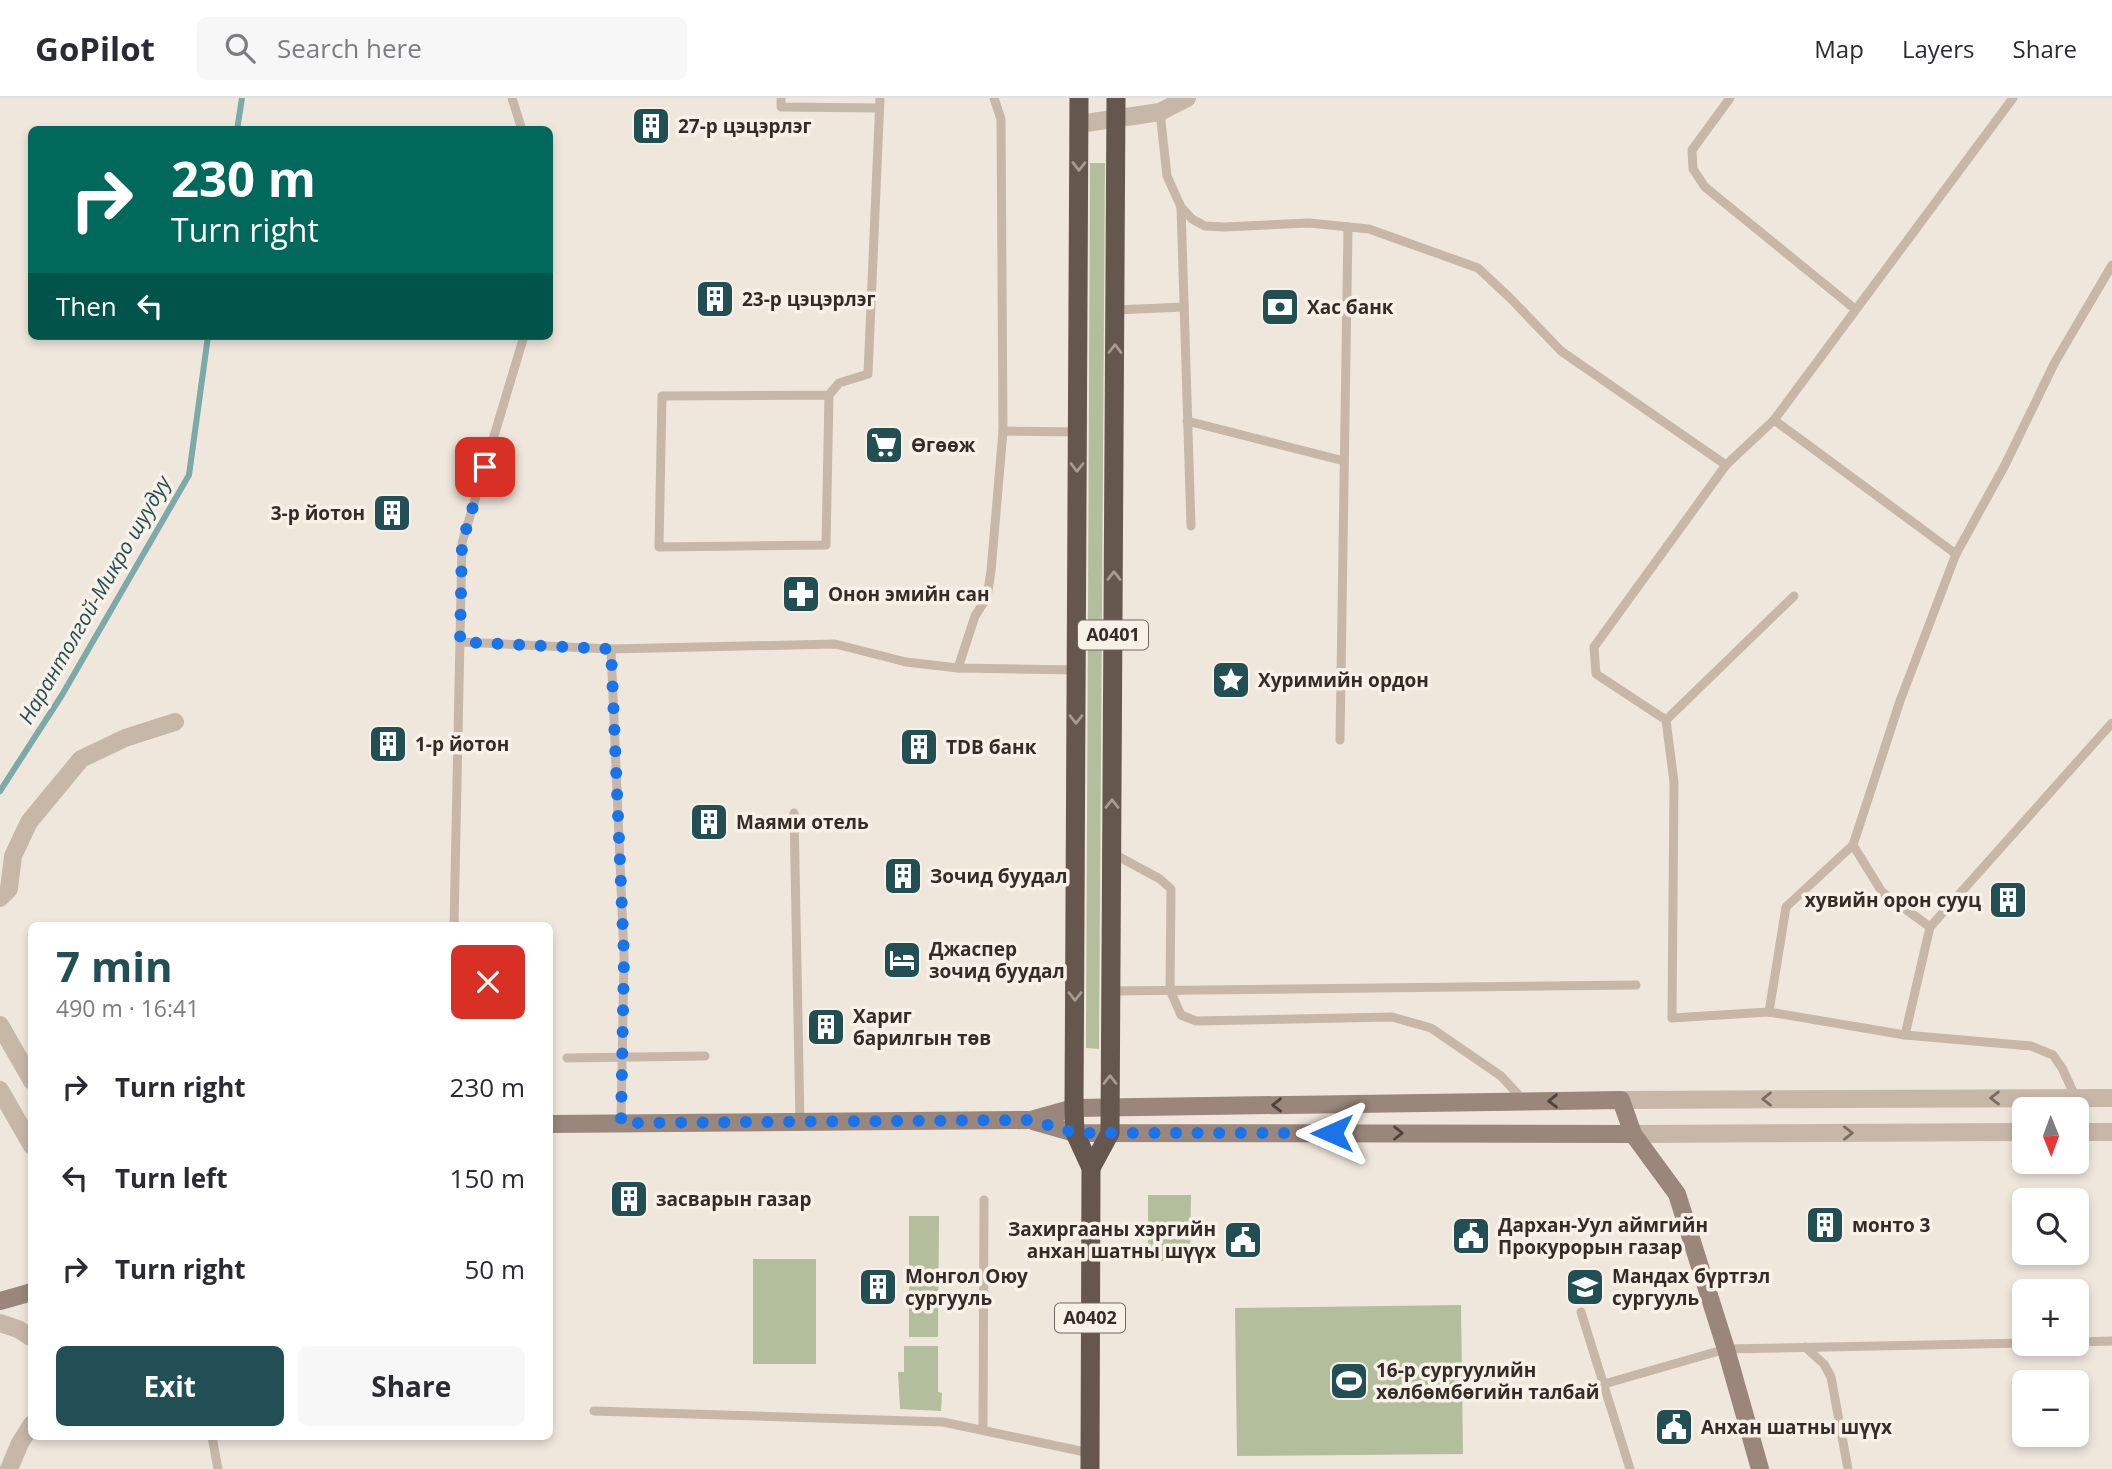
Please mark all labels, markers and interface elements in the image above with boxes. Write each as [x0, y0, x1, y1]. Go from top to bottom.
search box [197, 17, 687, 80]
text: GoPilot [35, 26, 155, 71]
icon: search [221, 29, 259, 67]
text: Search here [277, 30, 422, 66]
text: Map [1814, 32, 1864, 65]
text: Layers [1902, 32, 1975, 65]
text: Share [2013, 32, 2077, 65]
building icon: 27-р цэцэрлэг [630, 105, 672, 147]
place label: 27-р цэцэрлэг [678, 113, 812, 139]
text: 230 m [171, 145, 316, 211]
icon: right [56, 154, 147, 245]
one-way arrow [1071, 161, 1087, 172]
text: Turn right [171, 208, 319, 251]
building icon: 23-р цэцэрлэг [694, 278, 736, 320]
place label: 23-р цэцэрлэг [742, 286, 876, 312]
bank icon: Хас банк [1259, 286, 1301, 328]
icon: left [131, 287, 169, 325]
text: Then [56, 288, 117, 324]
place label: Хас банк [1307, 294, 1394, 320]
one-way arrow [1107, 343, 1123, 353]
supermarket icon: Өгөөж [863, 424, 905, 466]
place label: Өгөөж [911, 432, 976, 458]
pin [455, 437, 515, 497]
icon: arrive [466, 448, 504, 486]
one-way arrow [1069, 462, 1085, 473]
water label: Нарантолгой-Микро шуудуу [11, 469, 177, 729]
building icon: 3-р йотон [371, 492, 413, 534]
place label: 3-р йотон [271, 500, 365, 526]
one-way arrow [1106, 570, 1122, 581]
pharmacy icon: Онон эмийн сан [780, 573, 822, 615]
place label: Онон эмийн сан [828, 581, 989, 607]
road number: A0401 [1078, 620, 1148, 650]
place icon: Хуримийн ордон [1210, 659, 1252, 701]
place label: Хуримийн ордон [1258, 667, 1429, 693]
one-way arrow [1068, 714, 1084, 725]
building icon: 1-р йотон [367, 723, 409, 765]
building icon: TDB банк [898, 726, 940, 768]
place label: 1-р йотон [415, 731, 509, 757]
place label: TDB банк [946, 734, 1037, 760]
one-way arrow [1104, 798, 1120, 808]
building icon: Маями отель [688, 801, 730, 843]
place label: Маями отель [736, 809, 869, 835]
building icon: Зочид буудал [882, 855, 924, 897]
place label: Зочид буудал [930, 863, 1068, 889]
building icon: хувийн орон сууц [1987, 879, 2029, 921]
place label: хувийн орон сууц [1805, 887, 1981, 913]
place label: Джаспер зочид буудал [929, 936, 1065, 984]
text: 7 min [56, 937, 173, 994]
hotel icon: Джаспер зочид буудал [881, 939, 923, 981]
button: close [451, 945, 525, 1019]
one-way arrow [1067, 991, 1083, 1001]
text: 490 m · 16:41 [56, 992, 199, 1024]
place label: Хариг барилгын төв [853, 1003, 991, 1051]
building icon: Хариг барилгын төв [805, 1006, 847, 1048]
icon: right [56, 1068, 94, 1106]
text: Turn right [115, 1069, 246, 1105]
text: 230 m [450, 1069, 525, 1105]
one-way arrow [1103, 1074, 1118, 1085]
one-way arrow [1989, 1090, 2000, 1106]
one-way arrow [1762, 1091, 1772, 1107]
one-way arrow [1547, 1093, 1558, 1108]
position arrow [1295, 1096, 1369, 1170]
one-way arrow [1271, 1097, 1281, 1113]
north arrow [2012, 1097, 2090, 1174]
map controls [2012, 1097, 2089, 1447]
one-way arrow [1394, 1125, 1404, 1141]
one-way arrow [1844, 1125, 1854, 1141]
icon: left [56, 1159, 94, 1197]
text: Turn left [115, 1160, 227, 1196]
text: 150 m [450, 1160, 525, 1196]
building icon: засварын газар [608, 1178, 650, 1220]
place label: засварын газар [656, 1186, 812, 1212]
button: search [2012, 1188, 2089, 1265]
building icon: монто 3 [1804, 1204, 1846, 1246]
place label: Дархан-Уул аймгийн Прокурорын газар [1498, 1212, 1708, 1260]
place label: монто 3 [1852, 1212, 1931, 1238]
public building icon: Дархан-Уул аймгийн Прокурорын газар [1450, 1215, 1492, 1257]
place label: Захиргааны хэргийн анхан шатны шүүх [1008, 1216, 1216, 1264]
public building icon: Захиргааны хэргийн анхан шатны шүүх [1222, 1219, 1264, 1261]
icon: right [56, 1250, 94, 1288]
text: Turn right [115, 1251, 246, 1287]
text: 50 m [464, 1251, 525, 1287]
place label: Монгол Оюу сургууль [905, 1263, 1028, 1311]
place label: Мандах бүртгэл сургууль [1612, 1263, 1770, 1311]
building icon: Монгол Оюу сургууль [857, 1266, 899, 1308]
school or university icon: Мандах бүртгэл сургууль [1564, 1266, 1606, 1308]
button: + [2012, 1279, 2089, 1356]
road number: A0402 [1055, 1303, 1125, 1332]
button: Exit [56, 1346, 284, 1426]
button: Share [298, 1346, 525, 1426]
place label: 16-р сургуулийн хөлбөмбөгийн талбай [1376, 1357, 1599, 1405]
sports icon: 16-р сургуулийн хөлбөмбөгийн талбай [1328, 1360, 1370, 1402]
button: − [2012, 1370, 2089, 1447]
public building icon: Анхан шатны шүүх [1653, 1406, 1695, 1448]
place label: Анхан шатны шүүх [1701, 1414, 1892, 1440]

